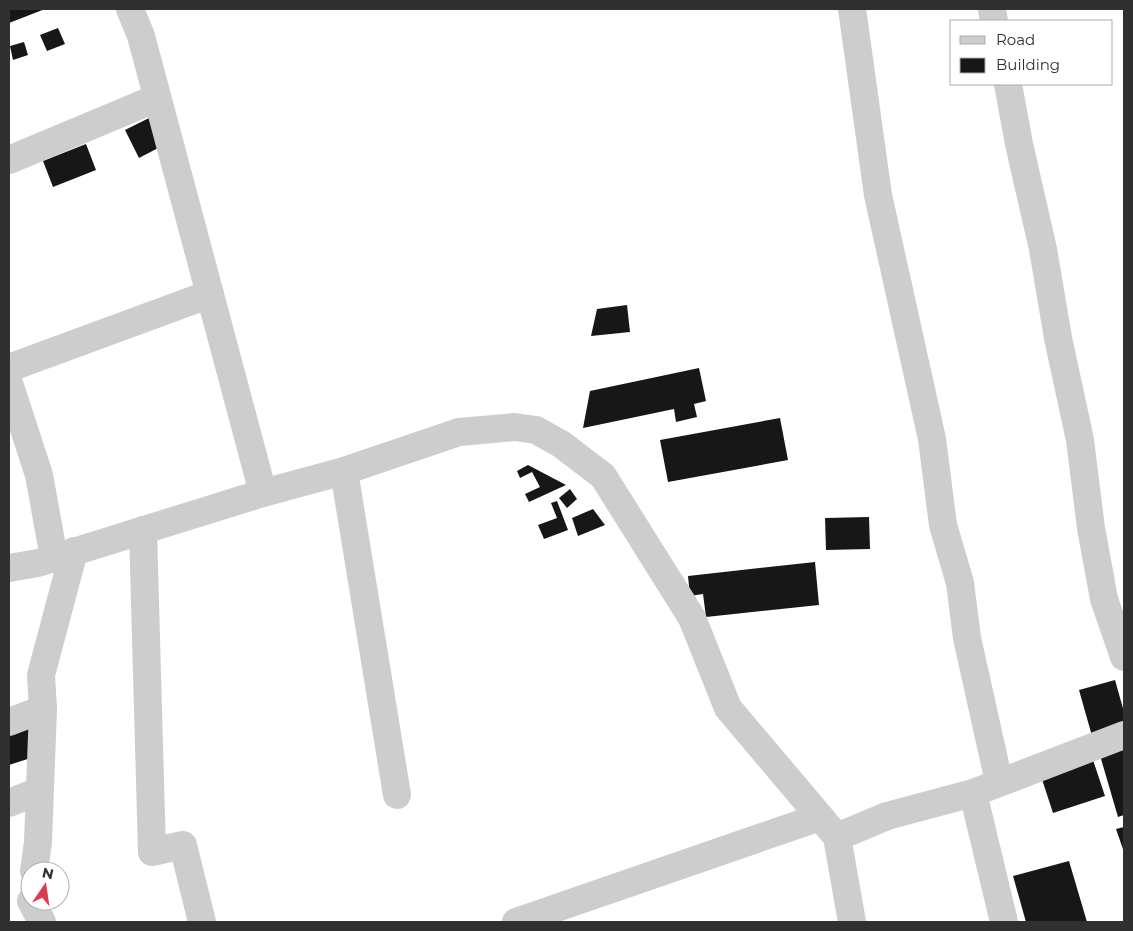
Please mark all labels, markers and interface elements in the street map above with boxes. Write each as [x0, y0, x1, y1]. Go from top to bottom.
legend [950, 20, 1113, 85]
text: Road [996, 30, 1035, 49]
text: Building [996, 55, 1060, 74]
north arrow [20, 861, 70, 911]
text: N [40, 863, 55, 883]

